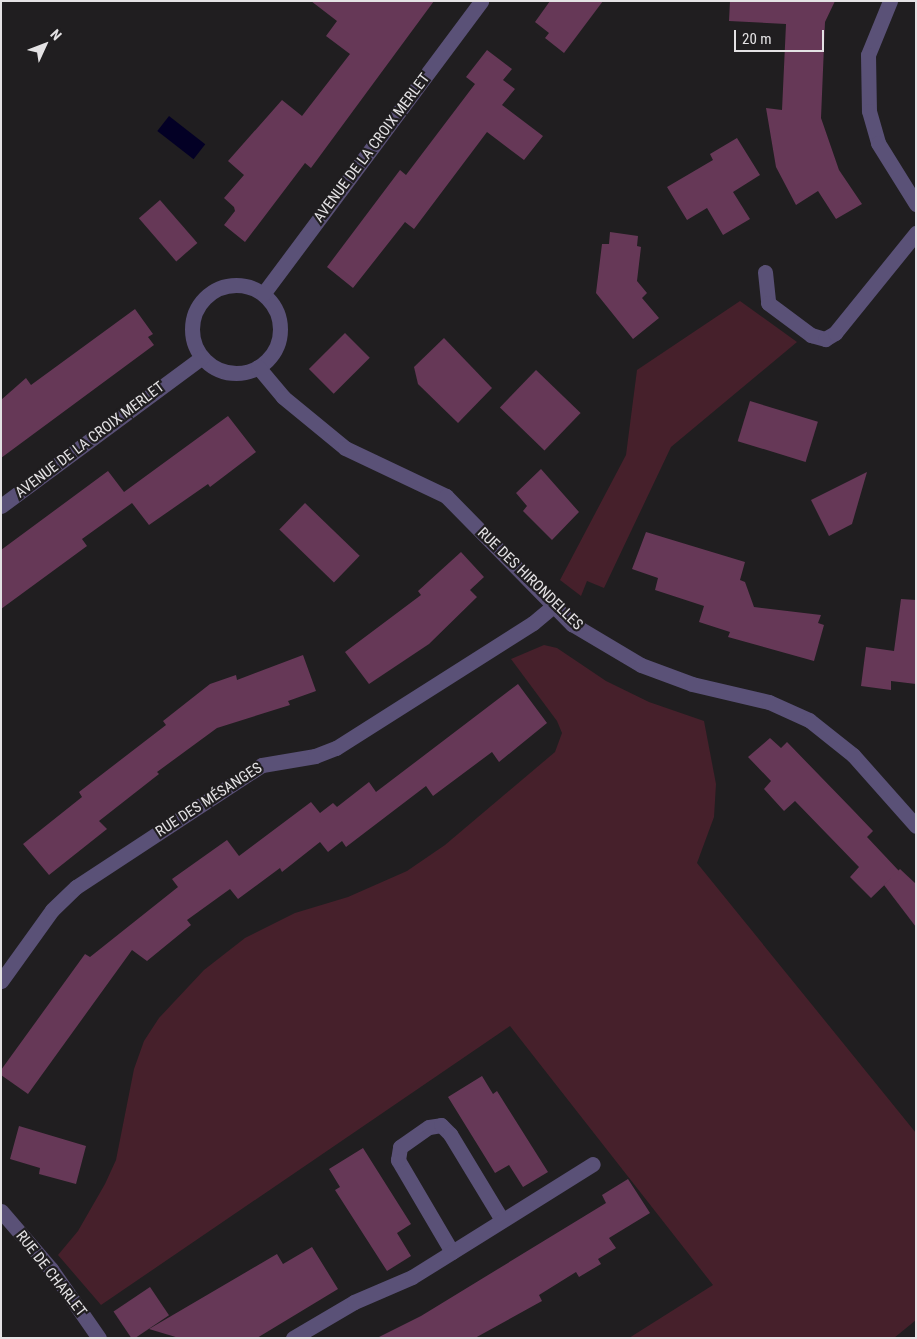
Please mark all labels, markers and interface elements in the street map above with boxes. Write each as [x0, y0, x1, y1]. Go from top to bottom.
north arrow [20, 20, 70, 70]
scale bar [737, 20, 827, 52]
text: N [47, 26, 65, 43]
text: 20 m [742, 30, 772, 48]
street label: AVENUE DE LA CROIX MERLET [310, 70, 434, 226]
street label: AVENUE DE LA CROIX MERLET [12, 378, 168, 502]
street label: RUE DES HIRONDELLES [474, 524, 586, 634]
street label: RUE DES MÉSANGES [152, 759, 266, 841]
street label: RUE DE CHARLET [12, 1228, 90, 1320]

